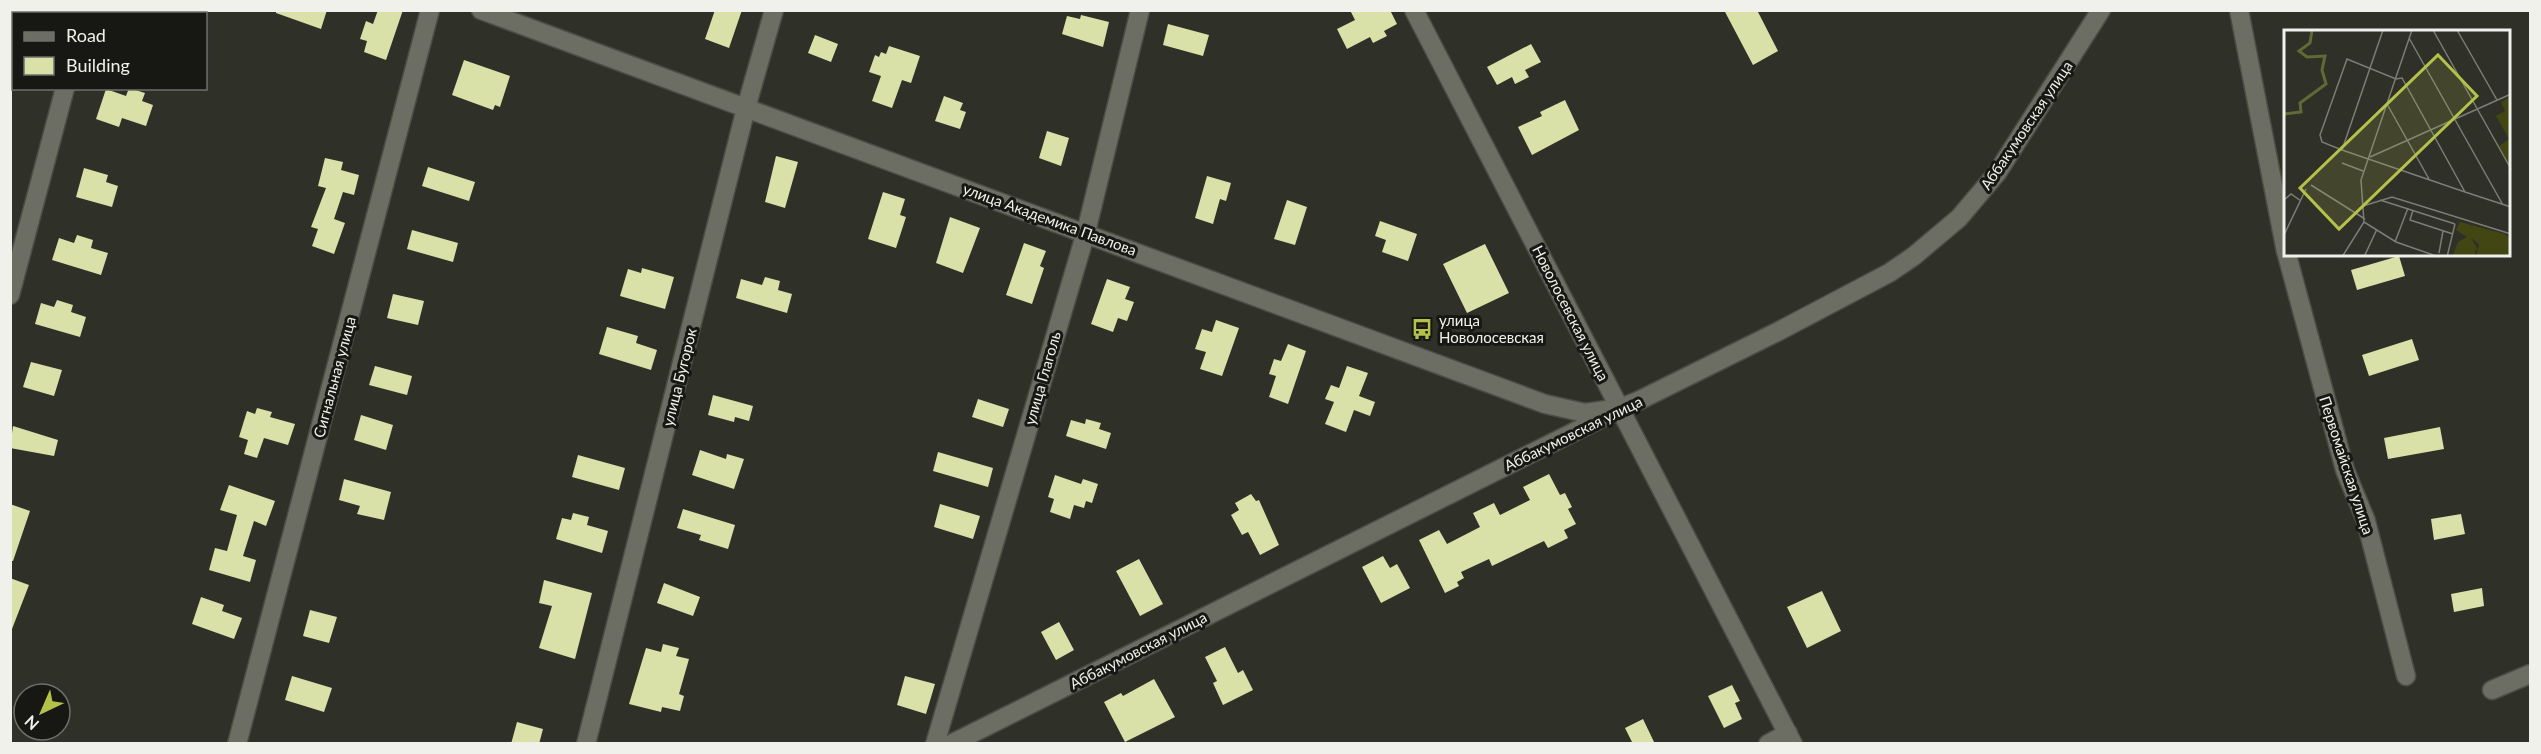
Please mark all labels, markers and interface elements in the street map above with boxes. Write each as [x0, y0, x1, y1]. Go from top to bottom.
legend [12, 12, 207, 90]
text: Road [66, 24, 106, 46]
inset map [2284, 30, 2511, 256]
text: Building [66, 54, 130, 76]
street label: Аббакумовская улица [1976, 57, 2076, 193]
street label: улица Академика Павлова [961, 179, 1139, 259]
street label: Новолосевская улица [1529, 242, 1613, 384]
place label: улица Новолосевская [1439, 311, 1544, 346]
street label: Сигнальная улица [309, 314, 359, 440]
bus stop icon: улица Новолосевская [1410, 317, 1434, 341]
street label: улица Бугорок [658, 326, 700, 428]
street label: улица Глаголь [1020, 329, 1064, 427]
street label: Аббакумовская улица [1501, 392, 1645, 474]
street label: Первомайская улица [2316, 394, 2378, 536]
street label: Аббакумовская улица [1066, 608, 1210, 692]
north arrow [12, 682, 72, 742]
text: N [20, 712, 42, 734]

